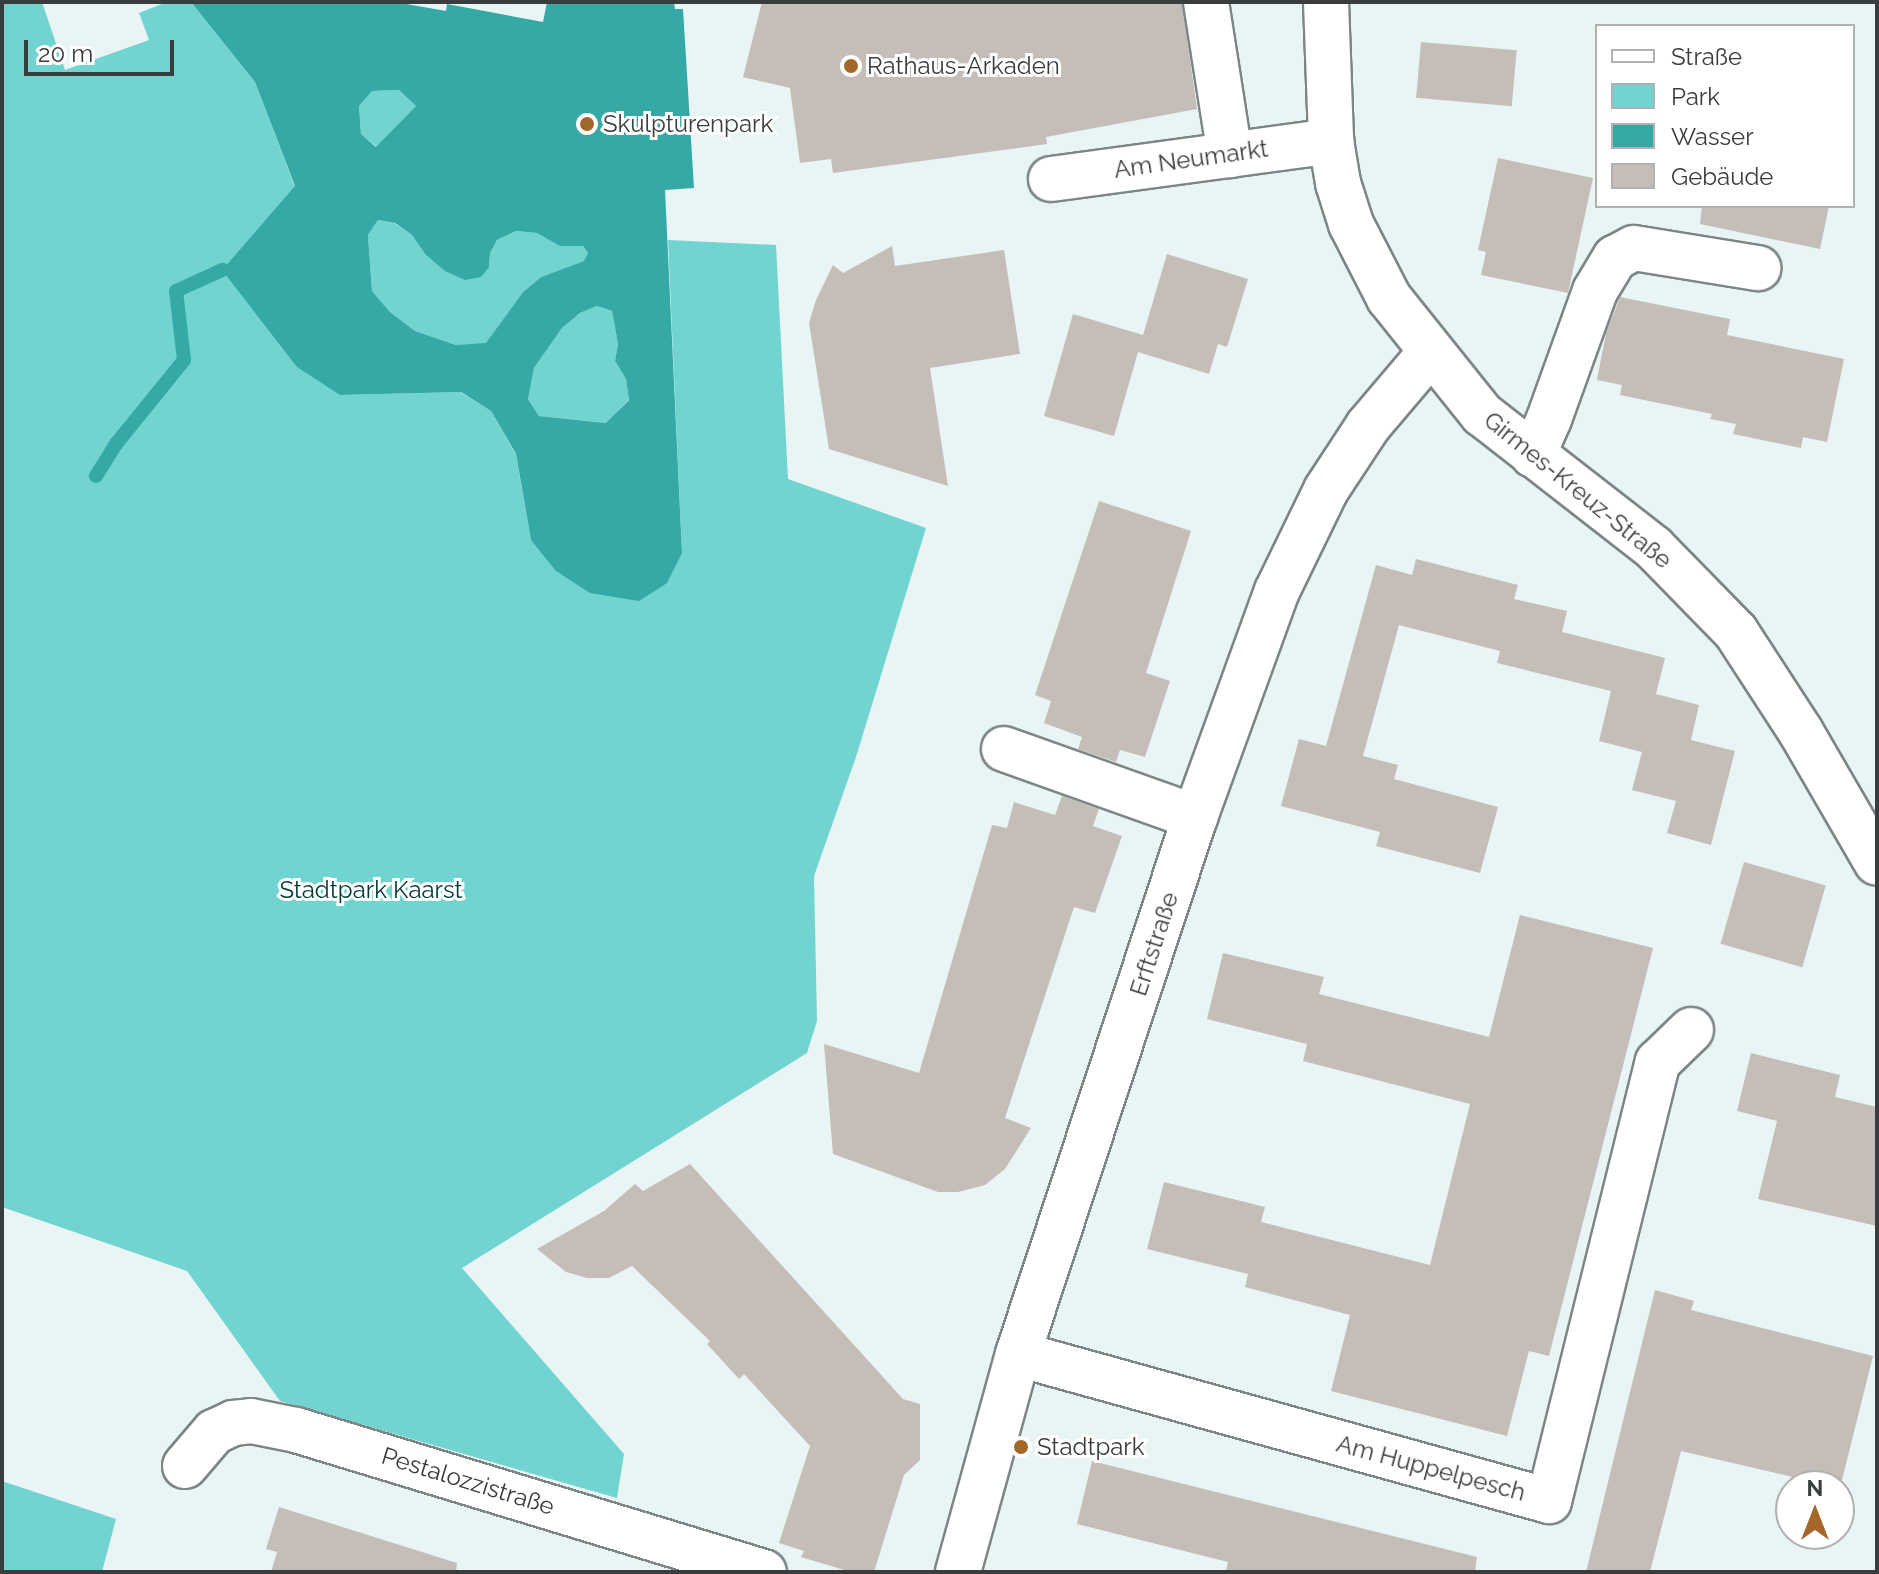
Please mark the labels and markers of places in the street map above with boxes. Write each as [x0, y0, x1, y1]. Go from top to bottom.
place label: Rathaus-Arkaden [867, 52, 1060, 80]
marker: Rathaus-Arkaden [842, 57, 860, 75]
place label: Skulpturenpark [603, 110, 773, 138]
marker: Skulpturenpark [578, 115, 596, 133]
place label: Stadtpark [1037, 1433, 1144, 1461]
marker: Stadtpark [1012, 1438, 1030, 1456]

